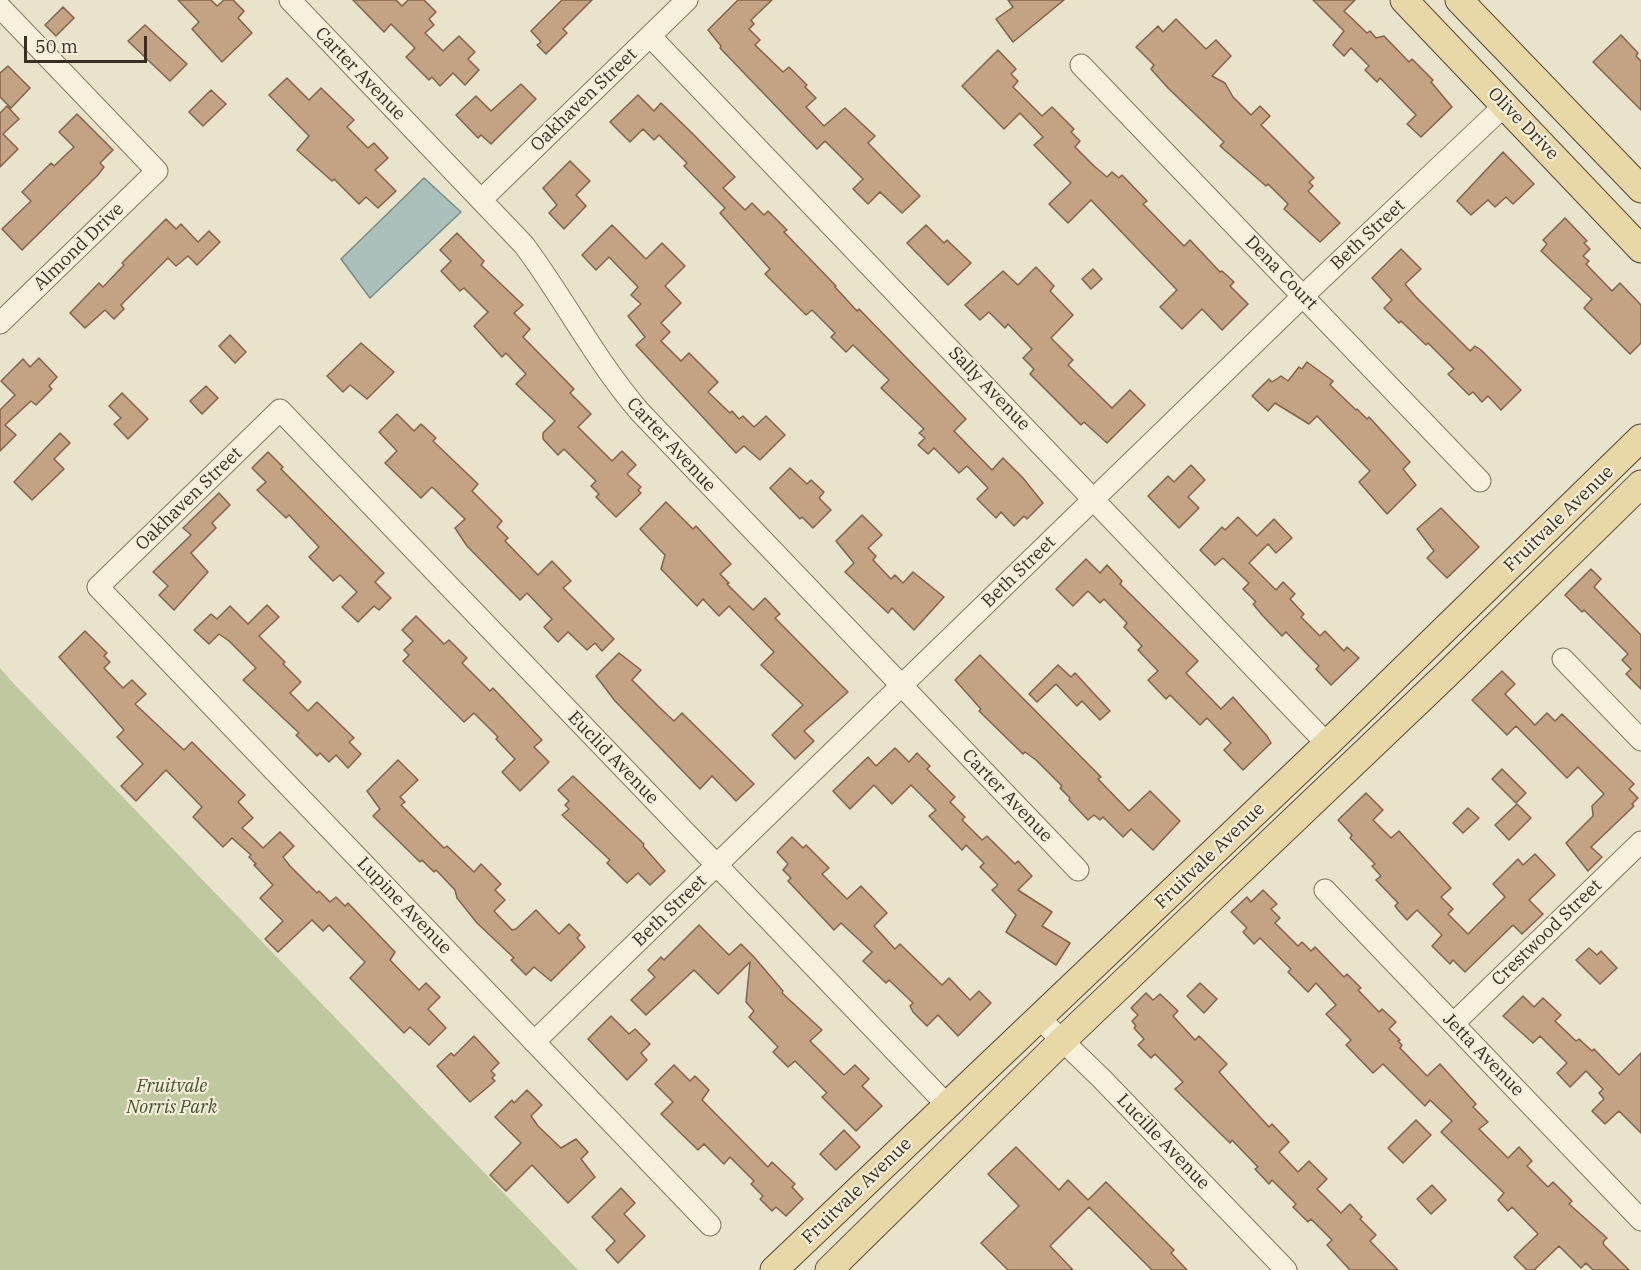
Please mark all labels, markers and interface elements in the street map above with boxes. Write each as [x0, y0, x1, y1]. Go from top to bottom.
street label: Carter Avenue [310, 23, 410, 125]
scale bar [27, 24, 150, 62]
text: 50 m [35, 35, 78, 58]
street label: Oakhaven Street [526, 44, 642, 156]
street label: Olive Drive [1483, 83, 1563, 165]
street label: Beth Street [1326, 195, 1410, 275]
street label: Almond Drive [29, 199, 129, 295]
street label: Dena Court [1240, 231, 1322, 315]
street label: Sally Avenue [944, 343, 1034, 435]
street label: Carter Avenue [622, 393, 720, 497]
street label: Oakhaven Street [131, 443, 247, 555]
street label: Fruitvale Avenue [1500, 461, 1618, 577]
street label: Beth Street [978, 532, 1060, 612]
street label: Euclid Avenue [563, 707, 663, 809]
street label: Carter Avenue [957, 745, 1057, 847]
street label: Fruitvale Avenue [1151, 798, 1269, 914]
street label: Lupine Avenue [352, 853, 456, 959]
street label: Beth Street [629, 871, 711, 951]
street label: Crestwood Street [1488, 875, 1606, 991]
street label: Jetta Avenue [1438, 1009, 1528, 1101]
park label: Fruitvale Norris Park [127, 1076, 217, 1118]
street label: Lucille Avenue [1112, 1090, 1214, 1194]
street label: Fruitvale Avenue [798, 1133, 916, 1249]

